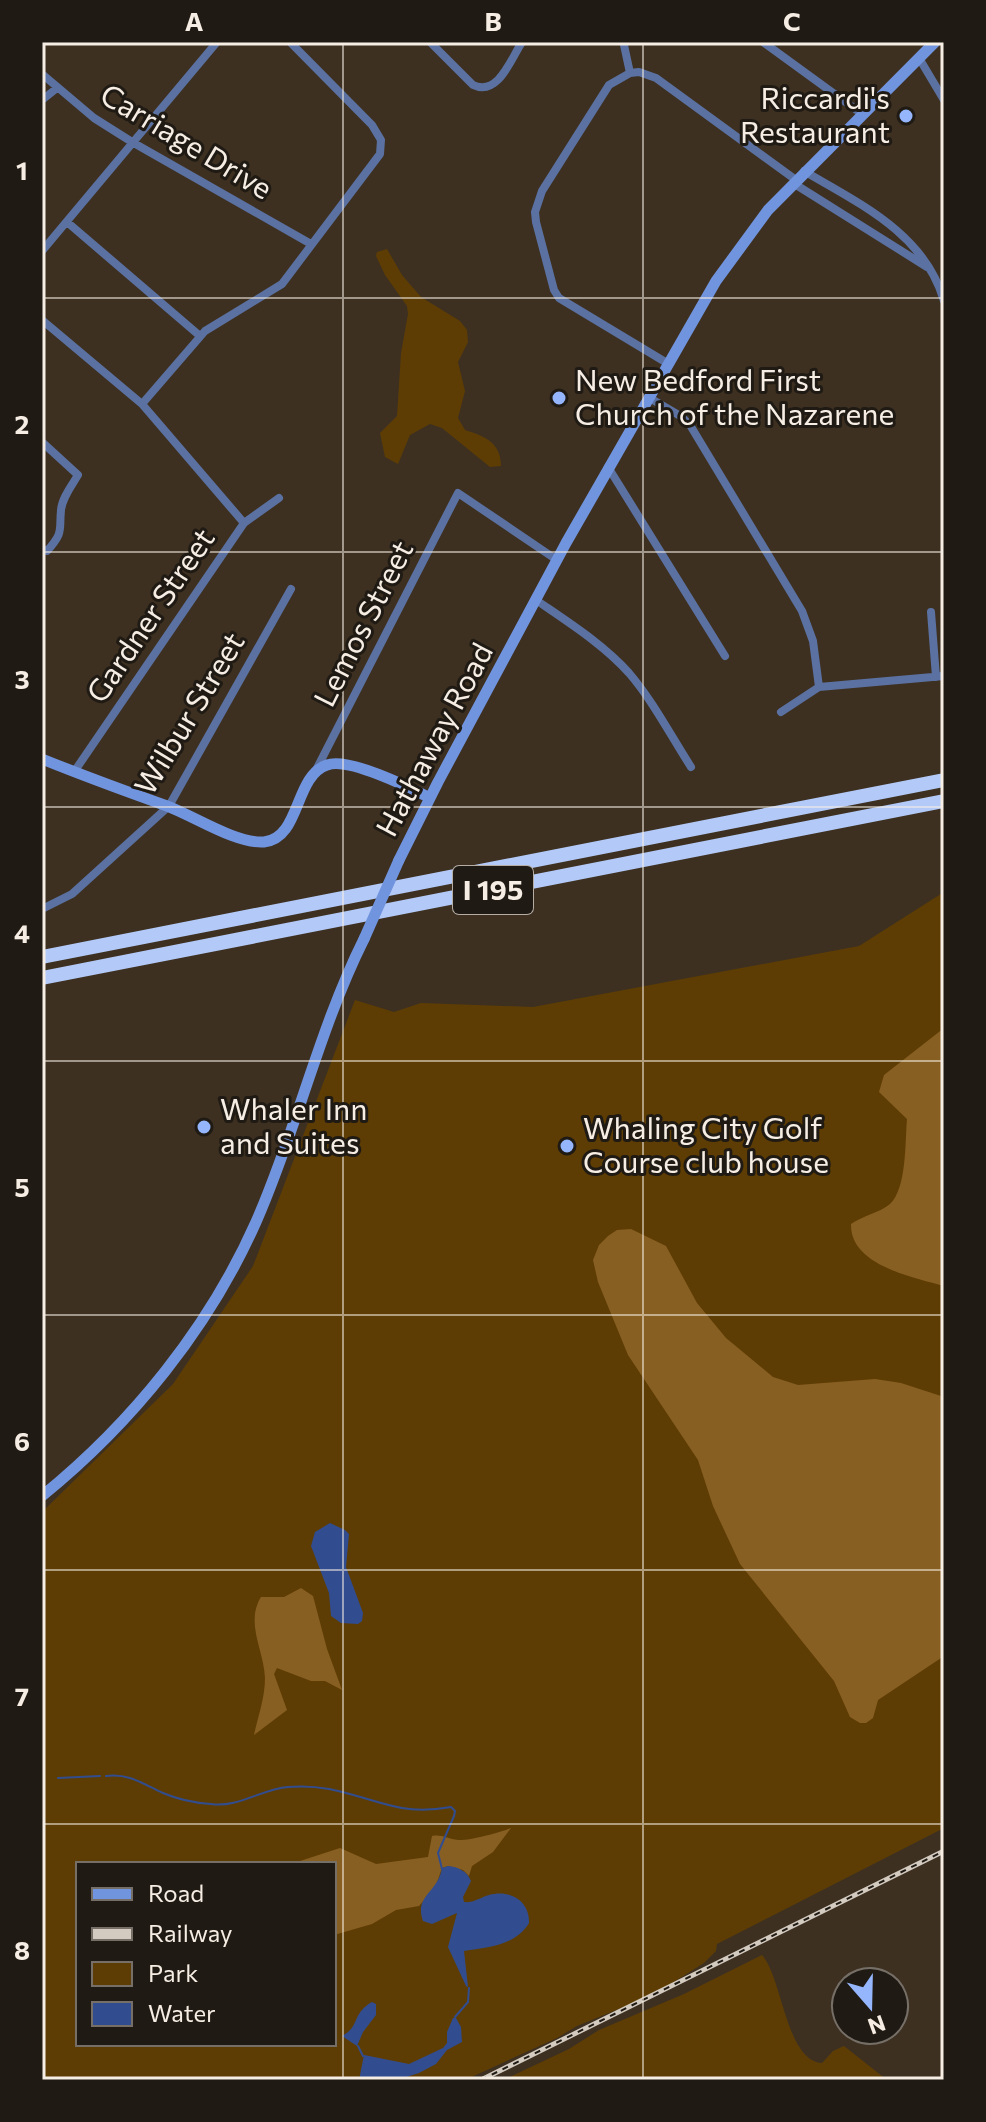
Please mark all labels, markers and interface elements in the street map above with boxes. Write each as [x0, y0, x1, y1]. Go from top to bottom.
text: A [185, 5, 204, 36]
text: B [484, 5, 502, 36]
text: C [783, 5, 801, 36]
street label: Carriage Drive [95, 74, 280, 206]
place label: Riccardi's Restaurant [740, 78, 890, 149]
marker: Riccardi's Restaurant [897, 107, 915, 125]
text: 1 [16, 154, 28, 185]
place label: New Bedford First Church of the Nazarene [575, 360, 894, 431]
marker: New Bedford First Church of the Nazarene [550, 389, 568, 407]
text: 2 [15, 408, 29, 439]
street label: Gardner Street [77, 521, 221, 709]
street label: Lemos Street [304, 534, 419, 712]
street label: Wilbur Street [125, 625, 251, 801]
street label: Hathaway Road [366, 636, 499, 842]
text: 3 [14, 663, 30, 694]
road number: I 195 [453, 866, 533, 914]
text: 4 [14, 917, 30, 948]
place label: Whaler Inn and Suites [220, 1089, 367, 1160]
place label: Whaling City Golf Course club house [583, 1108, 829, 1179]
marker: Whaler Inn and Suites [195, 1118, 213, 1136]
marker: Whaling City Golf Course club house [558, 1137, 576, 1155]
text: 5 [14, 1171, 30, 1202]
text: 6 [14, 1425, 30, 1456]
text: 7 [15, 1680, 29, 1711]
legend [76, 1862, 336, 2046]
text: Road [148, 1878, 204, 1907]
text: Railway [148, 1918, 233, 1947]
text: 8 [14, 1934, 30, 1965]
text: Park [148, 1958, 198, 1987]
north arrow [830, 1966, 910, 2046]
text: Water [148, 1998, 216, 2027]
text: N [865, 2010, 889, 2041]

